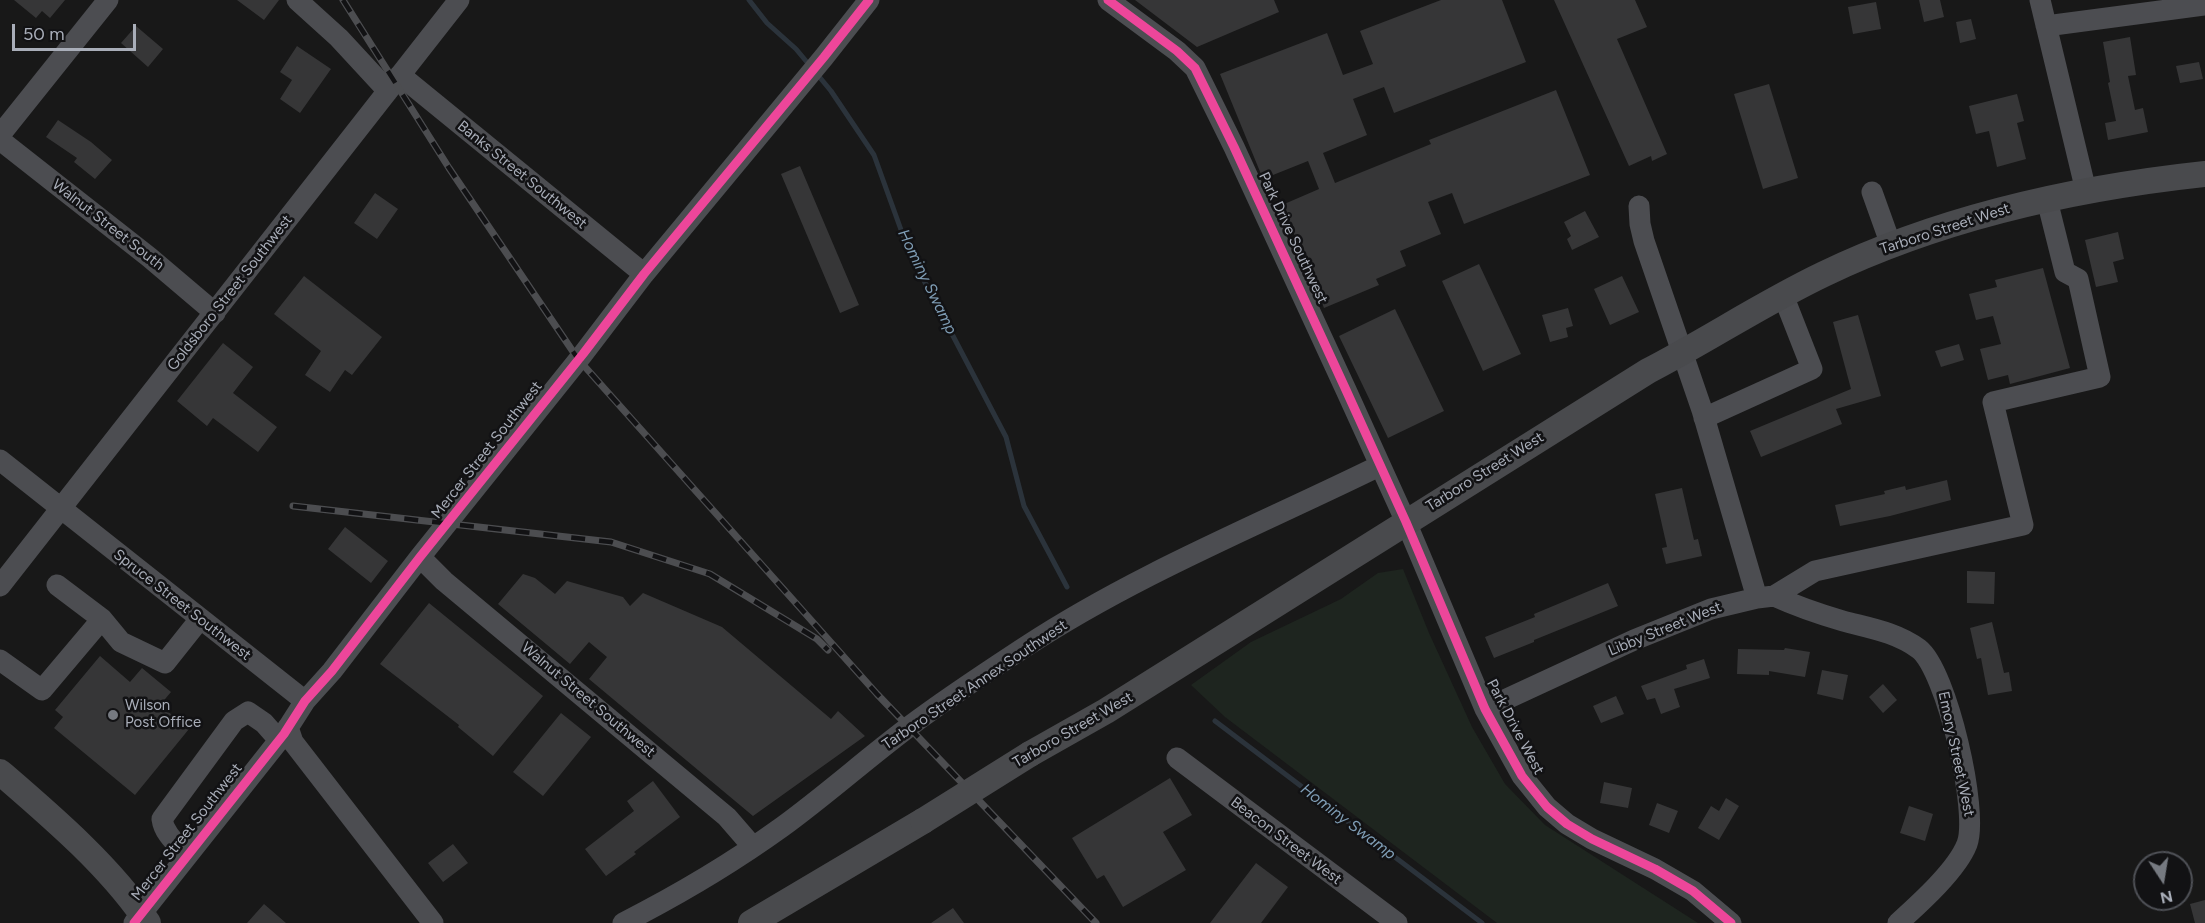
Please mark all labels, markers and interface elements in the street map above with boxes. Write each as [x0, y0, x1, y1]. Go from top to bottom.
scale bar [15, 12, 140, 50]
text: 50 m [23, 23, 65, 45]
street label: Banks Street Southwest [454, 117, 590, 233]
street label: Park Drive Southwest [1255, 169, 1331, 307]
street label: Walnut Street South [49, 176, 167, 274]
street label: Tarboro Street West [1878, 200, 2012, 258]
street label: Goldsboro Street Southwest [164, 212, 296, 374]
water label: Hominy Swamp [893, 226, 961, 338]
street label: Mercer Street Southwest [428, 378, 546, 522]
street label: Tarboro Street West [1423, 428, 1547, 516]
street label: Spruce Street Southwest [110, 546, 254, 664]
street label: Libby Street West [1606, 598, 1724, 660]
street label: Tarboro Street Annex Southwest [879, 616, 1071, 754]
street label: Walnut Street Southwest [517, 639, 659, 761]
street label: Park Drive West [1482, 676, 1548, 778]
street label: Tarboro Street West [1010, 688, 1136, 772]
street label: Emory Street West [1934, 690, 1978, 818]
place label: Wilson Post Office [125, 697, 201, 732]
marker: Wilson Post Office [106, 708, 120, 722]
street label: Mercer Street Southwest [128, 760, 246, 904]
water label: Hominy Swamp [1297, 780, 1399, 864]
street label: Beacon Street West [1227, 793, 1345, 889]
north arrow [2133, 851, 2193, 911]
text: N [2158, 887, 2174, 908]

